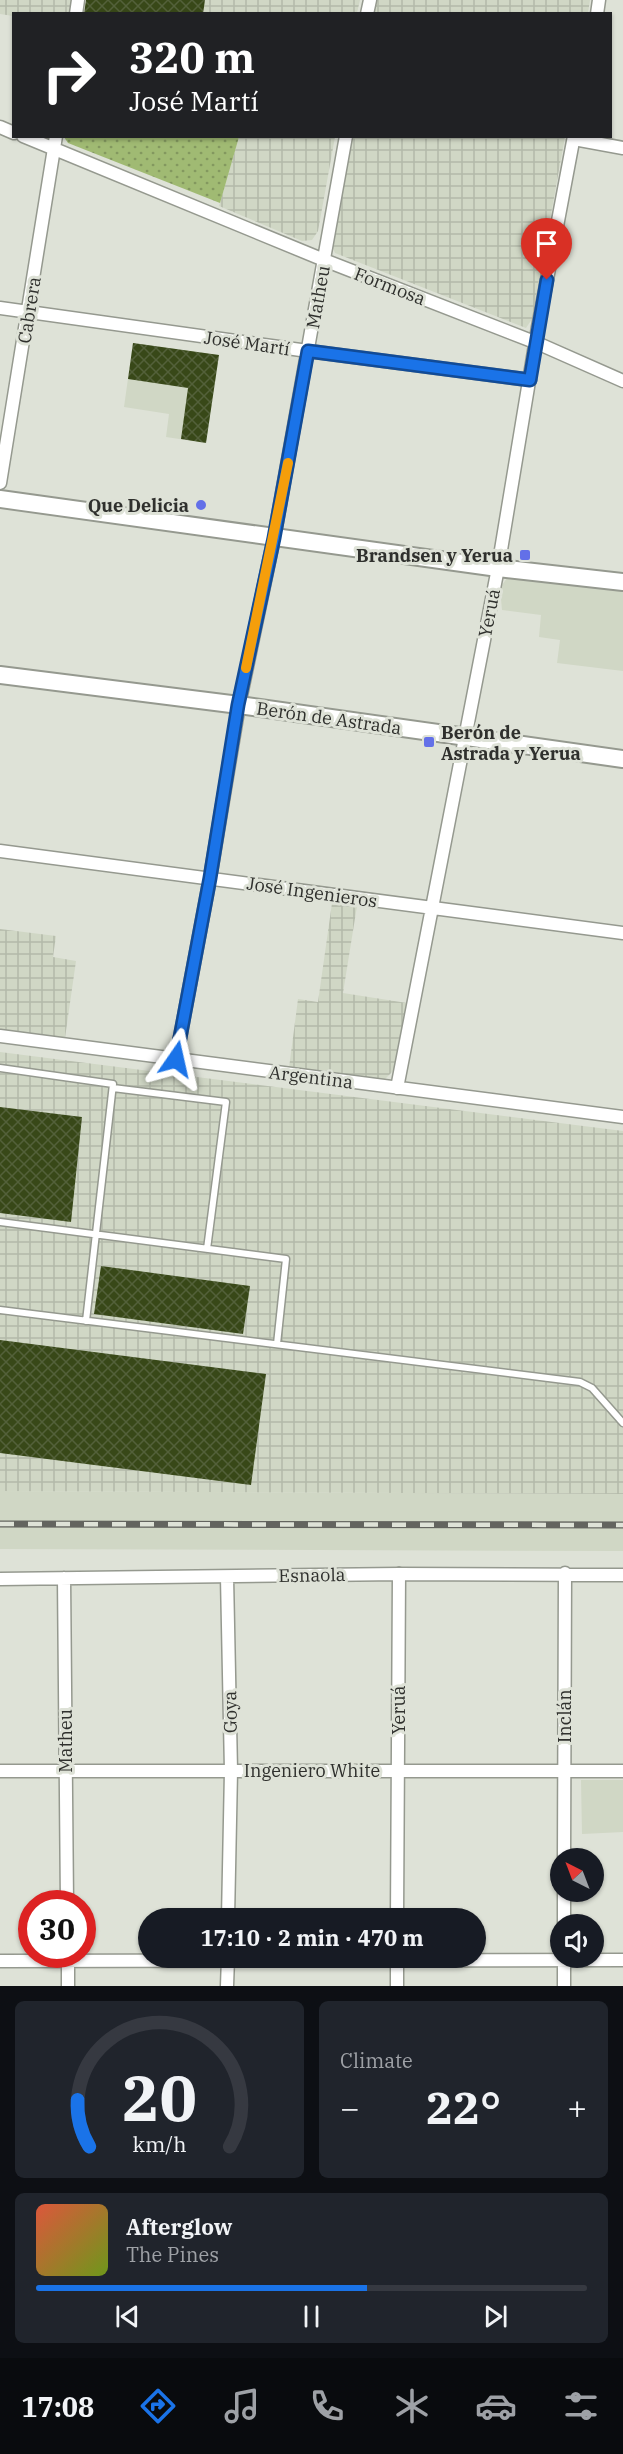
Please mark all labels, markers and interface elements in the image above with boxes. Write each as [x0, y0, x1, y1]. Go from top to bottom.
text: 320 m [129, 30, 255, 85]
icon: right [30, 36, 108, 114]
text: José Martí [129, 83, 259, 118]
pin [521, 218, 572, 280]
icon: arrive [530, 227, 563, 260]
street label: Formosa [351, 262, 429, 310]
street label: Matheu [301, 264, 335, 330]
street label: Cabrera [12, 275, 46, 345]
street label: José Martí [203, 326, 292, 360]
place label: Que Delicia [88, 494, 189, 517]
marker: Que Delicia [194, 498, 208, 512]
place label: Brandsen y Yerua [356, 544, 513, 567]
marker: Brandsen y Yerua [518, 548, 532, 562]
street label: Yeruá [473, 587, 505, 639]
street label: Berón de Astrada [255, 696, 403, 740]
place label: Berón de Astrada y Yerua [441, 721, 581, 765]
marker: Berón de Astrada y Yerua [422, 735, 436, 749]
street label: José Ingenieros [245, 871, 379, 913]
position arrow [144, 1027, 208, 1091]
street label: Argentina [268, 1060, 355, 1094]
street label: Esnaola [278, 1563, 346, 1587]
street label: Yeruá [387, 1685, 410, 1735]
street label: Inclán [553, 1689, 576, 1743]
street label: Goya [218, 1691, 242, 1733]
street label: Matheu [54, 1709, 77, 1773]
street label: Ingeniero White [244, 1759, 380, 1782]
north arrow [550, 1848, 604, 1902]
map controls [550, 1848, 604, 1968]
speed limit sign: 30 [18, 1890, 96, 1968]
button: sound [550, 1914, 604, 1968]
text: 17:10 · 2 min · 470 m [200, 1923, 424, 1952]
text: Climate [340, 2047, 413, 2074]
text: 20 [122, 2057, 197, 2138]
text: 22° [426, 2078, 501, 2136]
text: − [340, 2086, 360, 2129]
text: + [567, 2086, 587, 2129]
text: km/h [132, 2130, 187, 2158]
text: Afterglow [126, 2212, 233, 2241]
text: The Pines [126, 2241, 219, 2268]
icon: previous [111, 2300, 144, 2333]
icon: pause [295, 2300, 328, 2333]
icon: next [479, 2300, 512, 2333]
icon: directions [137, 2385, 179, 2427]
icon: music [221, 2385, 263, 2427]
icon: phone [306, 2385, 348, 2427]
icon: climate [391, 2385, 433, 2427]
icon: car [475, 2385, 517, 2427]
icon: filters [560, 2385, 602, 2427]
text: 17:08 [21, 2389, 94, 2424]

